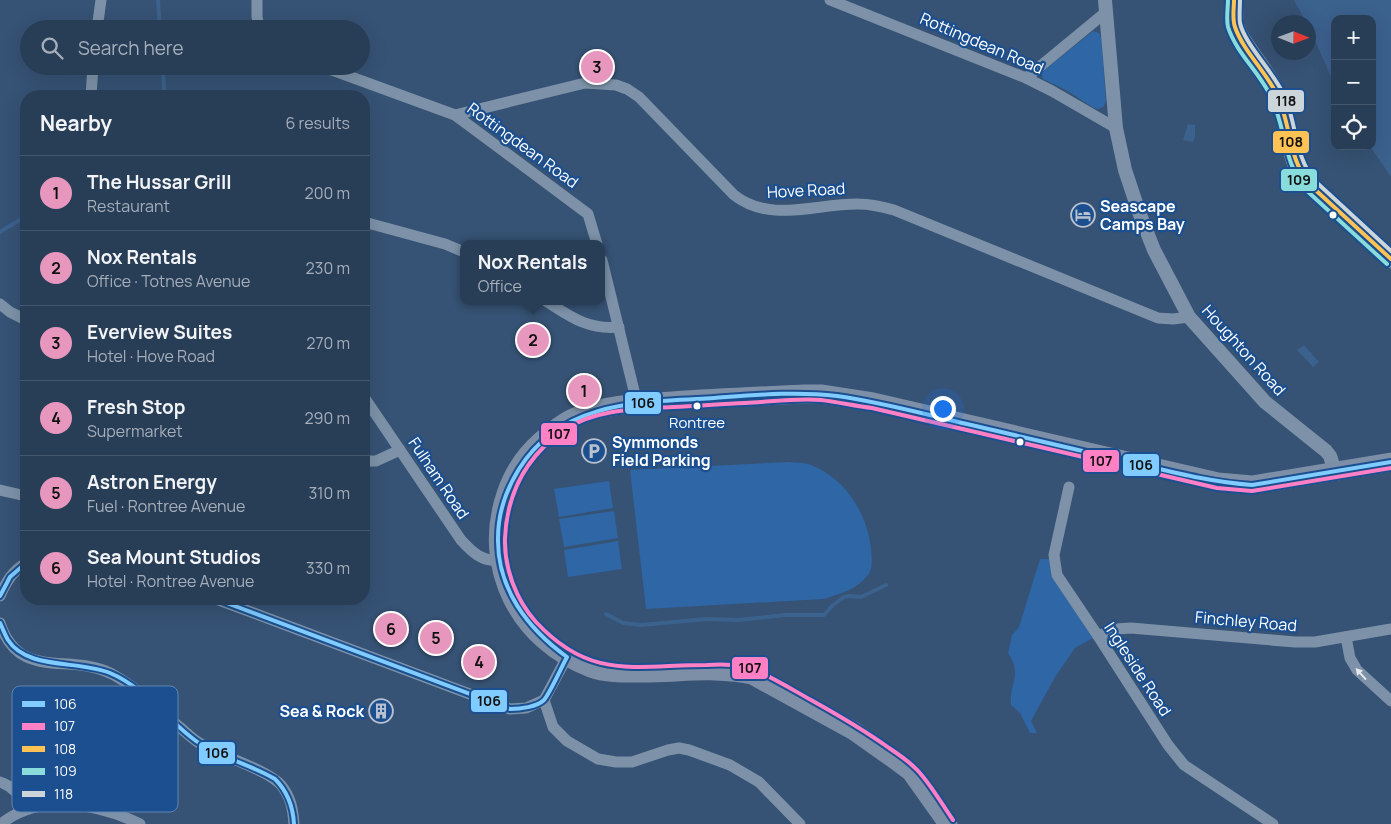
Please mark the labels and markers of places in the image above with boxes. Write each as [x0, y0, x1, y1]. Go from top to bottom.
pin: 3 [581, 48, 613, 86]
place label: Seascape Camps Bay [1100, 195, 1185, 235]
hotel icon: Seascape Camps Bay [1070, 202, 1096, 228]
unlabelled marker [1328, 210, 1338, 220]
pin: 2 [517, 321, 549, 359]
pin: 1 [568, 372, 600, 410]
marker: Rontree [692, 401, 702, 411]
place label: Rontree [669, 412, 725, 433]
place label: Symmonds Field Parking [612, 431, 711, 471]
unlabelled marker [1015, 437, 1025, 447]
parking icon: Symmonds Field Parking [581, 438, 607, 464]
pin: 6 [375, 610, 407, 648]
pin: 5 [420, 619, 452, 657]
pin: 4 [463, 643, 495, 681]
building icon: Sea & Rock [368, 698, 394, 724]
place label: Sea & Rock [279, 700, 364, 722]

